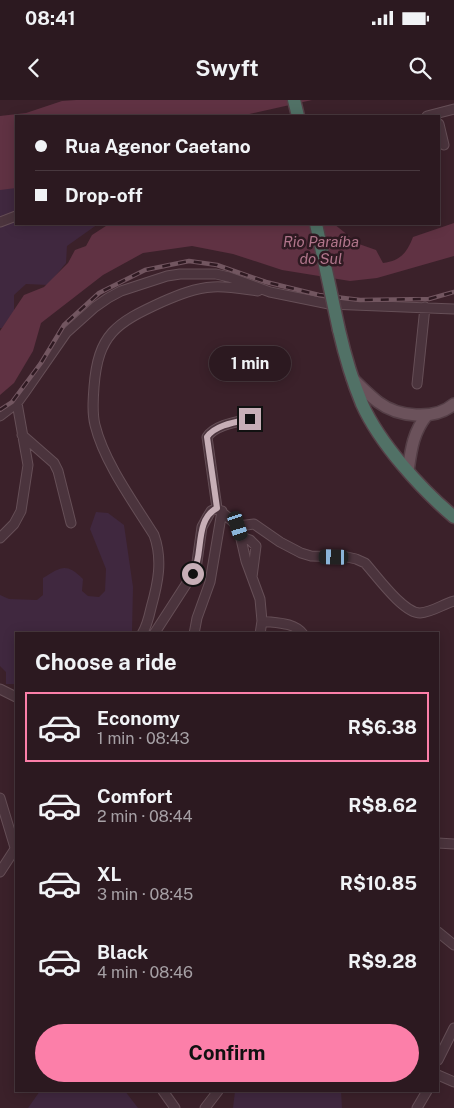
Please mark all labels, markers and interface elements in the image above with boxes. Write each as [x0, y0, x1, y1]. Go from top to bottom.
text: 08:41 [25, 7, 76, 29]
icon: back [20, 54, 48, 82]
icon: search [406, 54, 434, 82]
text: Swyft [195, 55, 259, 81]
text: Rua Agenor Caetano [65, 135, 251, 157]
text: Drop-off [65, 184, 142, 206]
water label: Rio Paraíba do Sul [283, 233, 359, 267]
callout: 1 min [209, 346, 291, 382]
text: 1 min [231, 354, 269, 373]
route end [239, 408, 261, 430]
car [226, 509, 249, 543]
car [318, 549, 349, 565]
route start [182, 563, 204, 585]
text: Choose a ride [35, 649, 177, 675]
icon: car [37, 705, 82, 750]
text: Economy [97, 707, 180, 729]
text: R$6.38 [348, 716, 417, 738]
text: 1 min · 08:43 [97, 729, 190, 748]
icon: car [37, 783, 82, 828]
text: Comfort [97, 785, 173, 807]
text: R$8.62 [348, 794, 417, 816]
text: 2 min · 08:44 [97, 807, 193, 826]
icon: car [37, 861, 82, 906]
text: XL [97, 863, 122, 885]
text: R$10.85 [340, 872, 417, 894]
text: 3 min · 08:45 [97, 885, 193, 904]
icon: car [37, 939, 82, 984]
text: Black [97, 941, 148, 963]
text: R$9.28 [348, 950, 417, 972]
text: 4 min · 08:46 [97, 963, 193, 982]
button: Confirm [35, 1024, 419, 1082]

